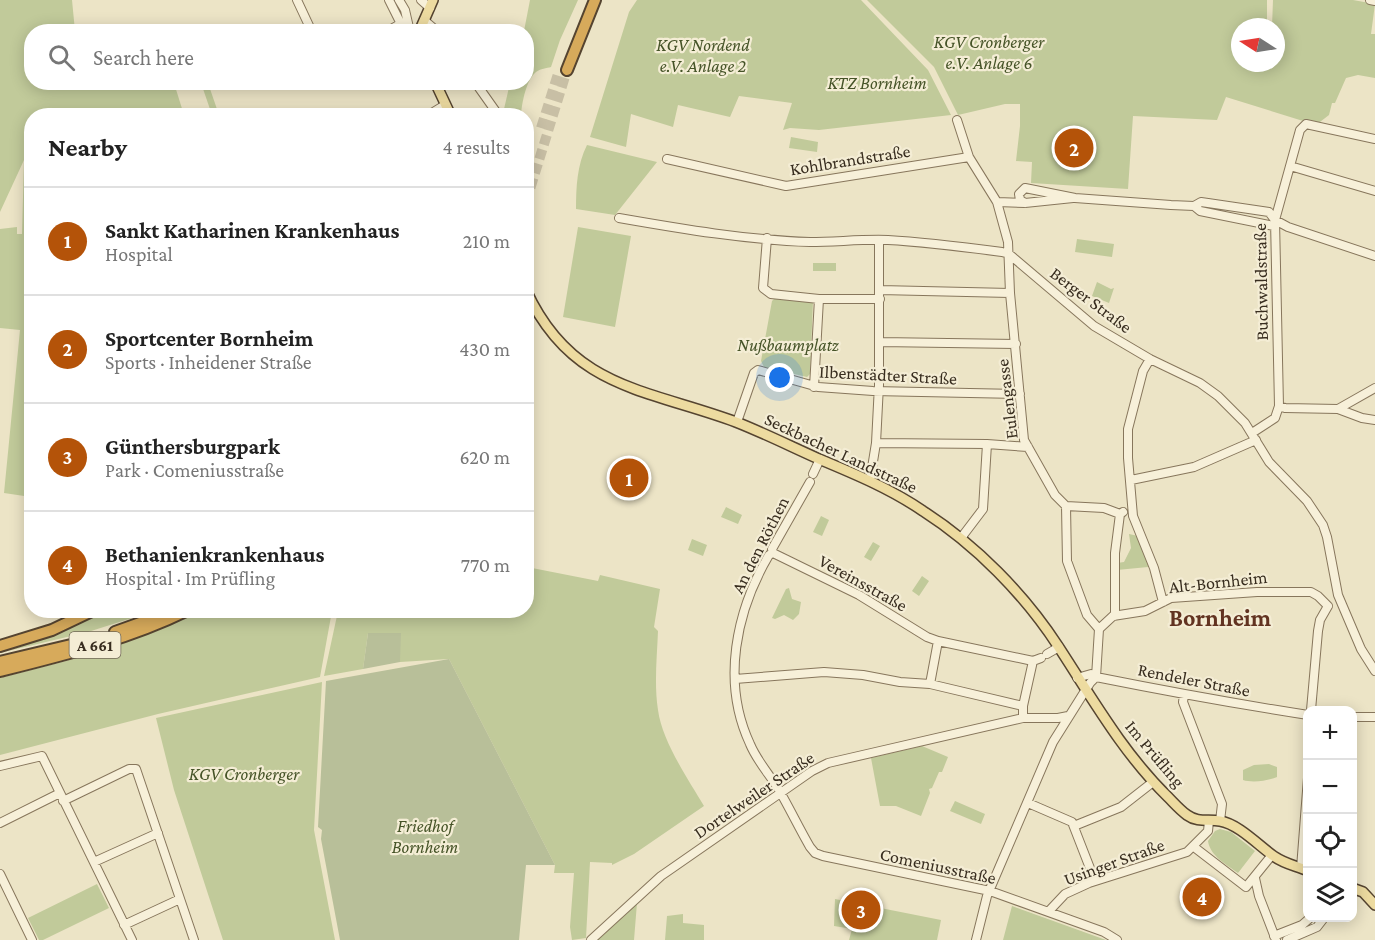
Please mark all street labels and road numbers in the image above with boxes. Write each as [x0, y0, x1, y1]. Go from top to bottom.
street label: Kohlbrandstraße [788, 141, 912, 179]
street label: Buchwaldstraße [1250, 223, 1272, 341]
street label: Berger Straße [1046, 263, 1136, 337]
street label: Eulengasse [992, 358, 1022, 440]
street label: Ilbenstädter Straße [819, 361, 957, 389]
street label: Seckbacher Landstraße [761, 409, 921, 497]
street label: An den Röthen [727, 493, 793, 597]
street label: Vereinsstraße [815, 550, 911, 616]
street label: Alt-Bornheim [1168, 567, 1269, 597]
road number: A 661 [70, 632, 121, 658]
street label: Rendeler Straße [1136, 659, 1252, 701]
street label: Im Prüfling [1121, 716, 1189, 792]
street label: Dortelweiler Straße [690, 747, 818, 843]
street label: Usinger Straße [1061, 834, 1167, 889]
street label: Comeniusstraße [878, 844, 998, 888]

